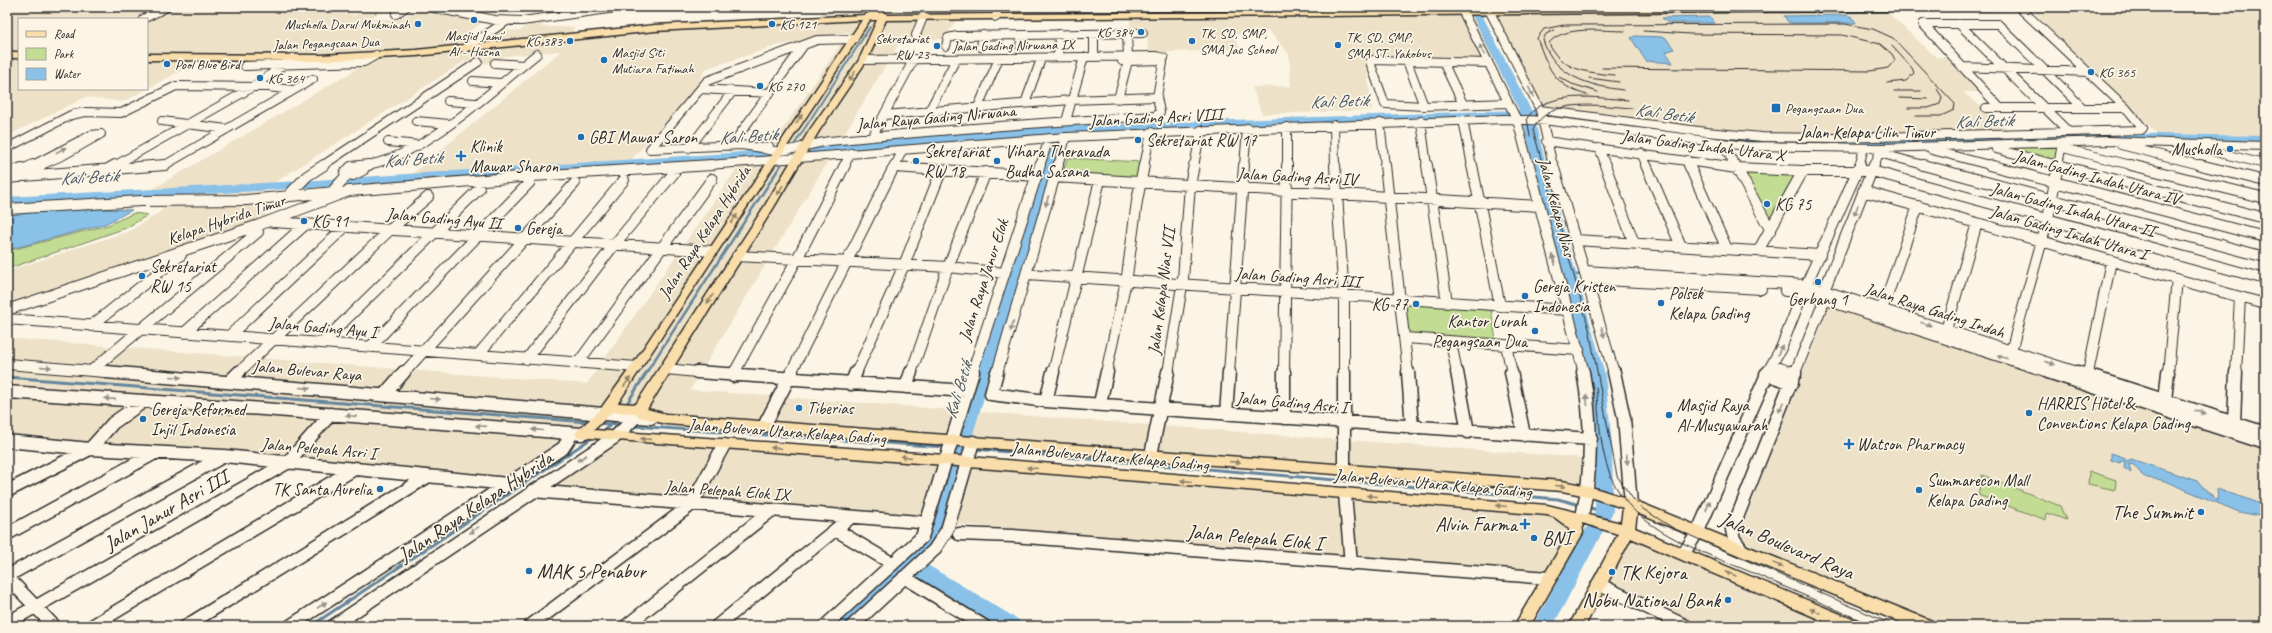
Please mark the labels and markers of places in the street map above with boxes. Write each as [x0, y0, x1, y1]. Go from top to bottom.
marker: Masjid Jami' Al - Husna [469, 15, 479, 25]
place label: Musholla Darul Mukminah [285, 16, 412, 33]
place label: KG 121 [780, 16, 817, 33]
marker: Musholla Darul Mukminah [413, 19, 423, 29]
marker: KG 121 [767, 19, 777, 29]
place label: KG 384 [1097, 24, 1135, 41]
place label: TK, SD, SMP, SMA Jac School [1200, 25, 1279, 58]
place label: Masjid Jami' Al - Husna [445, 27, 506, 60]
marker: KG 384 [1136, 27, 1146, 37]
place label: TK, SD, SMP, SMA ST. Yakobus [1346, 29, 1432, 62]
place label: Sekretariat RW 23 [875, 30, 931, 63]
place label: KG 383 [526, 33, 564, 50]
marker: KG 383 [565, 36, 575, 46]
marker: TK, SD, SMP, SMA Jac School [1187, 36, 1197, 46]
marker: TK, SD, SMP, SMA ST. Yakobus [1333, 40, 1343, 50]
marker: Sekretariat RW 23 [932, 41, 942, 51]
place label: Masjid Siti Mutiara Fatimah [612, 44, 694, 77]
marker: Masjid Siti Mutiara Fatimah [599, 55, 609, 65]
place label: Pool Blue Bird [175, 56, 242, 73]
marker: Pool Blue Bird [162, 59, 172, 69]
place label: KG 365 [2099, 64, 2136, 81]
marker: KG 365 [2086, 67, 2096, 77]
place label: KG 364 [268, 70, 306, 87]
marker: KG 364 [255, 73, 265, 83]
place label: KG 270 [768, 78, 806, 95]
marker: KG 270 [755, 81, 765, 91]
place label: Pegangsaan Dua [1785, 100, 1864, 117]
marker: Pegangsaan Dua [1770, 102, 1782, 114]
place label: GBI Mawar Saron [589, 127, 699, 148]
place label: Sekretariat RW 17 [1146, 130, 1258, 151]
marker: GBI Mawar Saron [576, 132, 586, 142]
marker: Sekretariat RW 17 [1133, 135, 1143, 145]
place label: Klinik Mawar Sharon [470, 136, 558, 177]
place label: Musholla [2171, 139, 2224, 160]
place label: Sekretariat RW 18 [924, 141, 992, 182]
place label: Vihara Theravada Budha Sasana [1005, 141, 1111, 182]
marker: Musholla [2225, 144, 2235, 154]
marker: Klinik Mawar Sharon [455, 150, 467, 162]
marker: Sekretariat RW 18 [911, 156, 921, 166]
marker: Vihara Theravada Budha Sasana [992, 156, 1002, 166]
place label: KG 75 [1775, 194, 1813, 215]
marker: KG 75 [1762, 199, 1772, 209]
place label: KG 91 [312, 211, 350, 232]
marker: KG 91 [299, 216, 309, 226]
place label: Gereja [526, 218, 564, 239]
marker: Gereja [513, 223, 523, 233]
place label: Sekretariat RW 15 [150, 256, 218, 297]
marker: Sekretariat RW 15 [137, 271, 147, 281]
place label: Gereja Kristen Indonesia [1533, 276, 1617, 317]
marker: Gerbang 1 [1813, 277, 1823, 287]
place label: Polsek Kelapa Gading [1669, 283, 1751, 324]
place label: Gerbang 1 [1788, 289, 1849, 310]
marker: Gereja Kristen Indonesia [1520, 291, 1530, 301]
place label: KG 77 [1372, 294, 1409, 315]
marker: Polsek Kelapa Gading [1656, 298, 1666, 308]
marker: KG 77 [1411, 299, 1421, 309]
place label: Kantor Lurah Pegangsaan Dua [1432, 311, 1529, 352]
marker: Kantor Lurah Pegangsaan Dua [1530, 326, 1540, 336]
place label: HARRIS Hotel & Conventions Kelapa Gading [2037, 393, 2192, 434]
place label: Masjid Raya Al-Musyawarah [1677, 395, 1769, 436]
place label: Tiberias [807, 398, 856, 419]
place label: Gereja Reformed Injil Indonesia [151, 399, 247, 440]
marker: Tiberias [794, 403, 804, 413]
marker: HARRIS Hotel & Conventions Kelapa Gading [2024, 408, 2034, 418]
marker: Masjid Raya Al-Musyawarah [1664, 410, 1674, 420]
marker: Gereja Reformed Injil Indonesia [138, 414, 148, 424]
place label: Watson Pharmacy [1857, 434, 1965, 455]
marker: Watson Pharmacy [1844, 439, 1854, 449]
place label: Summarecon Mall Kelapa Gading [1927, 470, 2031, 511]
place label: TK Santa Aurelia [272, 479, 374, 500]
marker: TK Santa Aurelia [375, 484, 385, 494]
marker: Summarecon Mall Kelapa Gading [1914, 485, 1924, 495]
place label: The Summit [2112, 500, 2195, 525]
marker: The Summit [2196, 507, 2206, 517]
place label: Alvin Farma [1435, 512, 1519, 537]
marker: Alvin Farma [1520, 519, 1530, 529]
place label: BNI [1542, 526, 1576, 551]
marker: BNI [1529, 533, 1539, 543]
place label: MAK 5 Penabur [537, 559, 647, 584]
place label: TK Kejora [1620, 560, 1689, 585]
marker: MAK 5 Penabur [524, 566, 534, 576]
marker: TK Kejora [1607, 567, 1617, 577]
place label: Nobu National Bank [1582, 588, 1722, 613]
marker: Nobu National Bank [1723, 595, 1733, 605]

